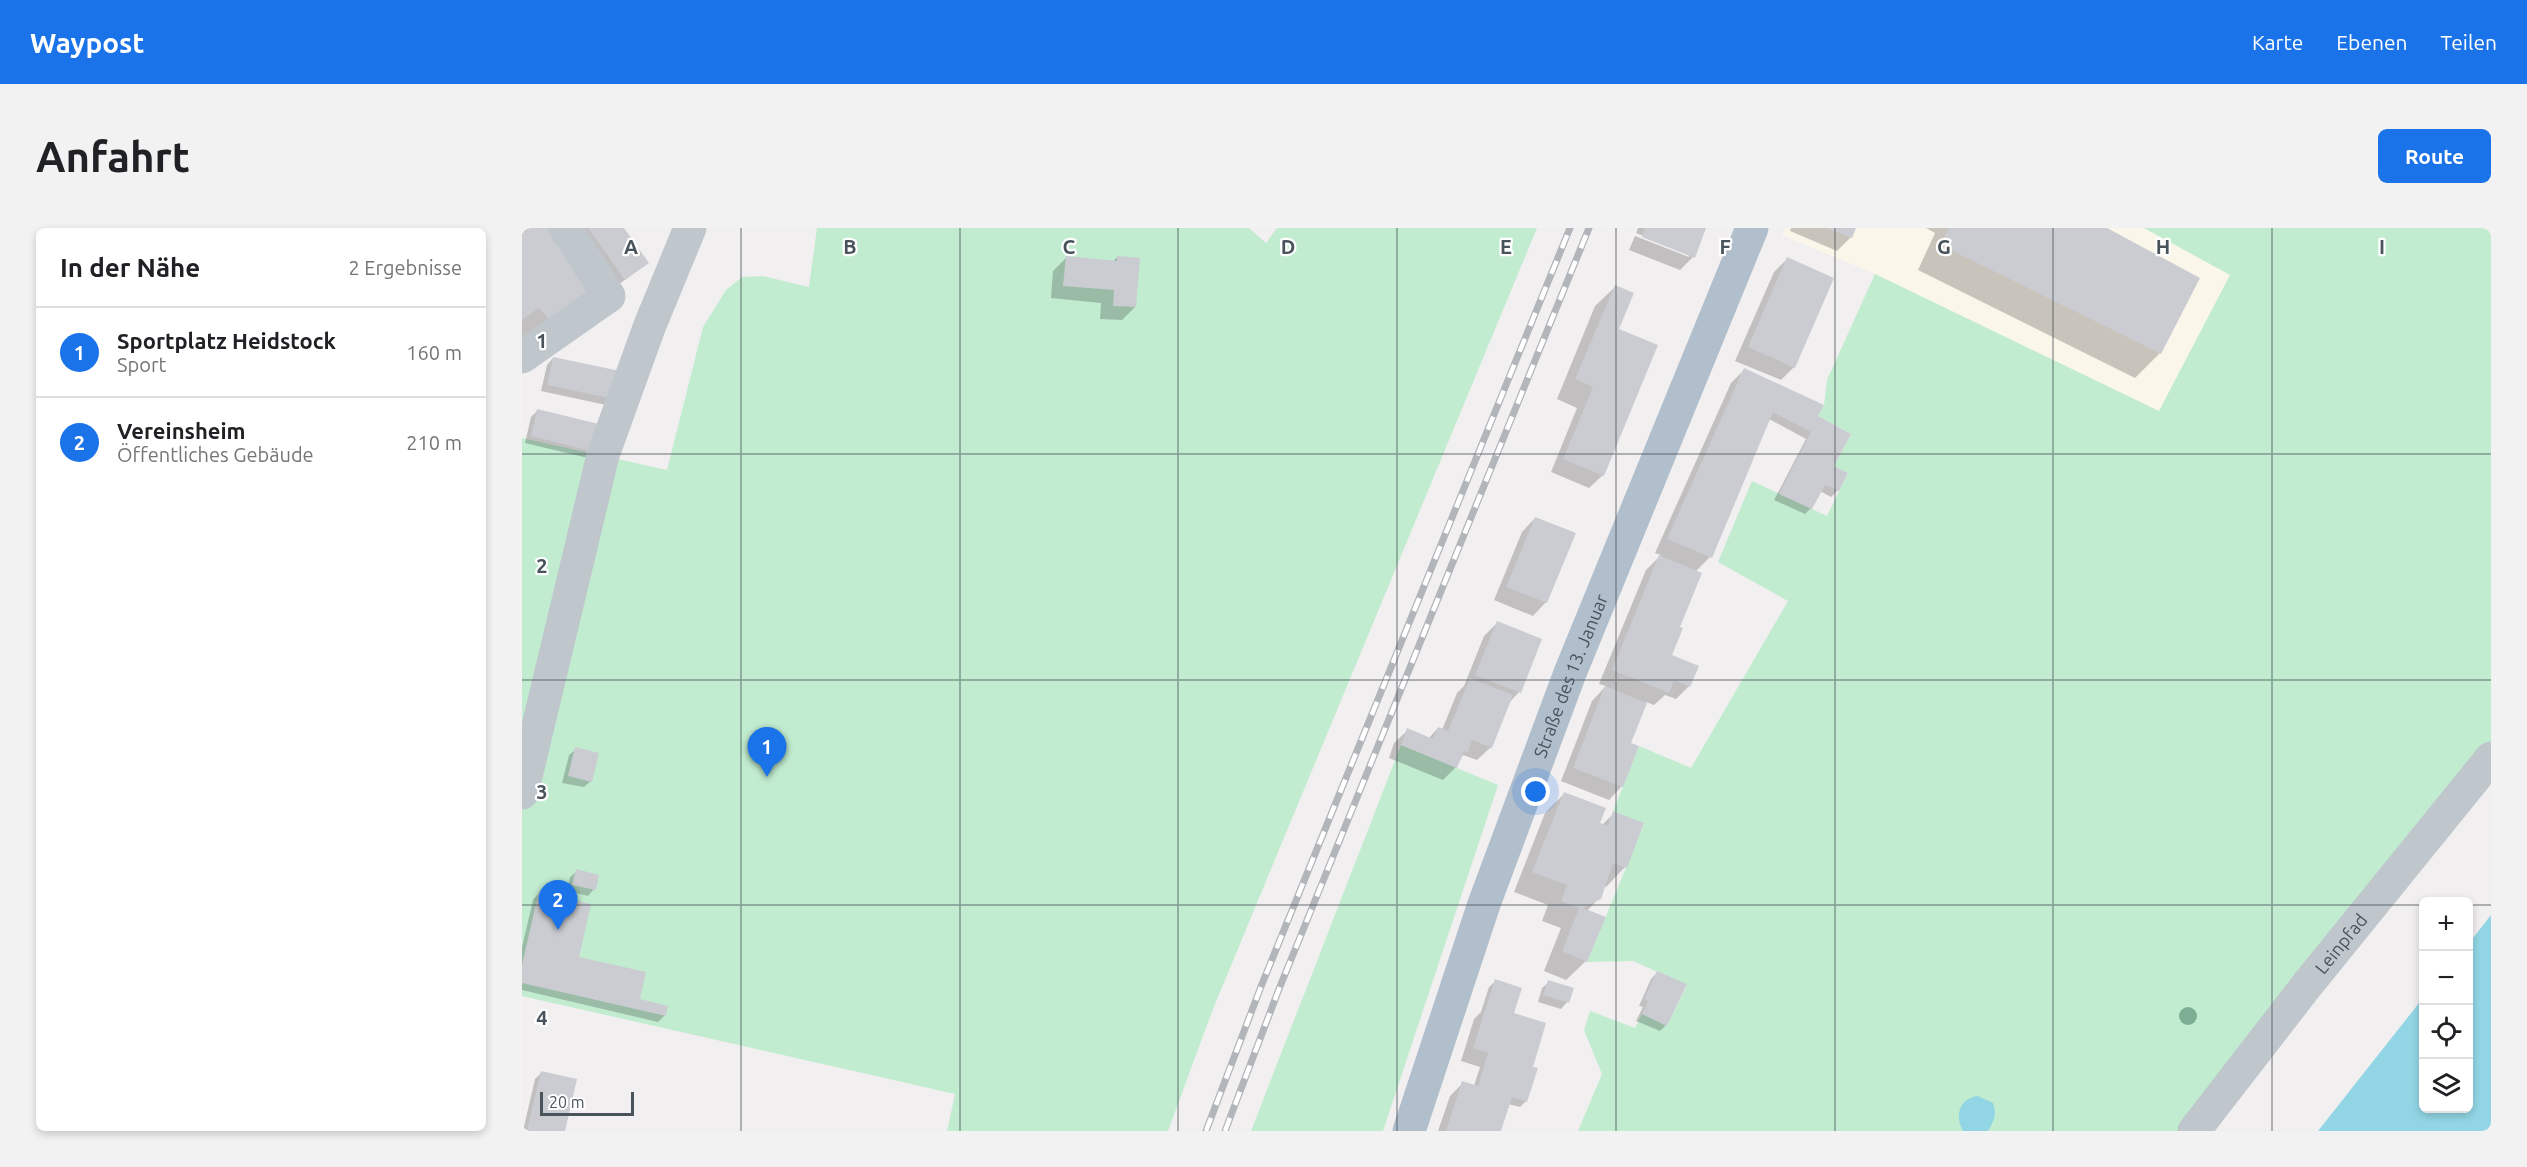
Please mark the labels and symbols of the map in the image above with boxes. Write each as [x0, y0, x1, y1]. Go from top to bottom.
text: A [624, 235, 638, 258]
text: B [843, 235, 857, 258]
text: C [1063, 235, 1076, 258]
text: D [1281, 235, 1295, 258]
text: E [1500, 235, 1512, 258]
text: F [1719, 235, 1731, 258]
text: G [1937, 235, 1951, 258]
text: H [2156, 235, 2170, 258]
text: I [2379, 235, 2385, 258]
text: 1 [536, 329, 548, 352]
text: 2 [536, 554, 548, 577]
street label: Straße des 13. Januar [1529, 591, 1611, 760]
pin: 1 [748, 728, 786, 777]
your location [1521, 777, 1550, 806]
text: 3 [536, 780, 548, 803]
pin: 2 [538, 880, 578, 930]
street label: Leinpfad [2311, 910, 2371, 977]
text: 4 [536, 1006, 548, 1029]
scale bar [540, 1089, 634, 1116]

